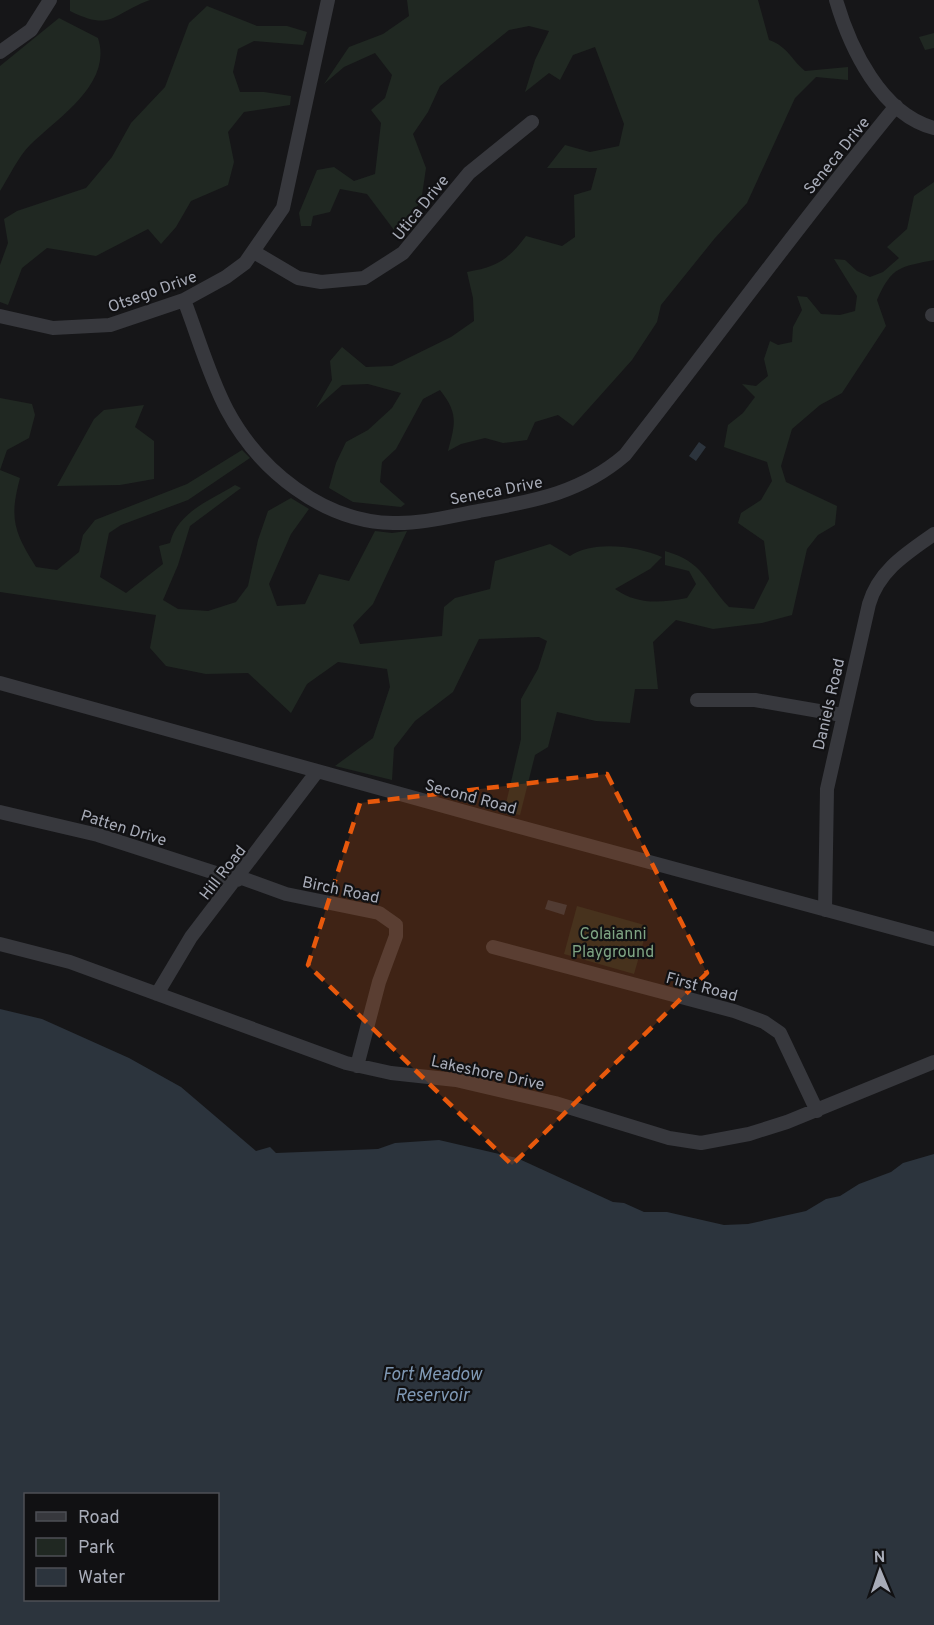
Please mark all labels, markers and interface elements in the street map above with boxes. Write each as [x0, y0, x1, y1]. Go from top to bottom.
street label: Seneca Drive [800, 113, 875, 199]
street label: Utica Drive [389, 171, 454, 245]
street label: Otsego Drive [105, 268, 200, 318]
street label: Seneca Drive [448, 473, 544, 511]
street label: Daniels Road [810, 657, 850, 752]
street label: Second Road [422, 776, 519, 820]
street label: Patten Drive [78, 806, 169, 851]
street label: Hill Road [196, 842, 251, 905]
street label: Birch Road [300, 873, 381, 909]
park label: Colaianni Playground [572, 925, 654, 963]
street label: First Road [663, 969, 739, 1007]
street label: Lakeshore Drive [429, 1052, 546, 1096]
water label: Fort Meadow Reservoir [382, 1364, 483, 1408]
legend [24, 1493, 219, 1601]
text: Road [78, 1507, 120, 1530]
text: Park [78, 1537, 115, 1560]
north arrow [850, 1541, 910, 1601]
text: N [873, 1548, 886, 1568]
text: Water [78, 1567, 125, 1590]

